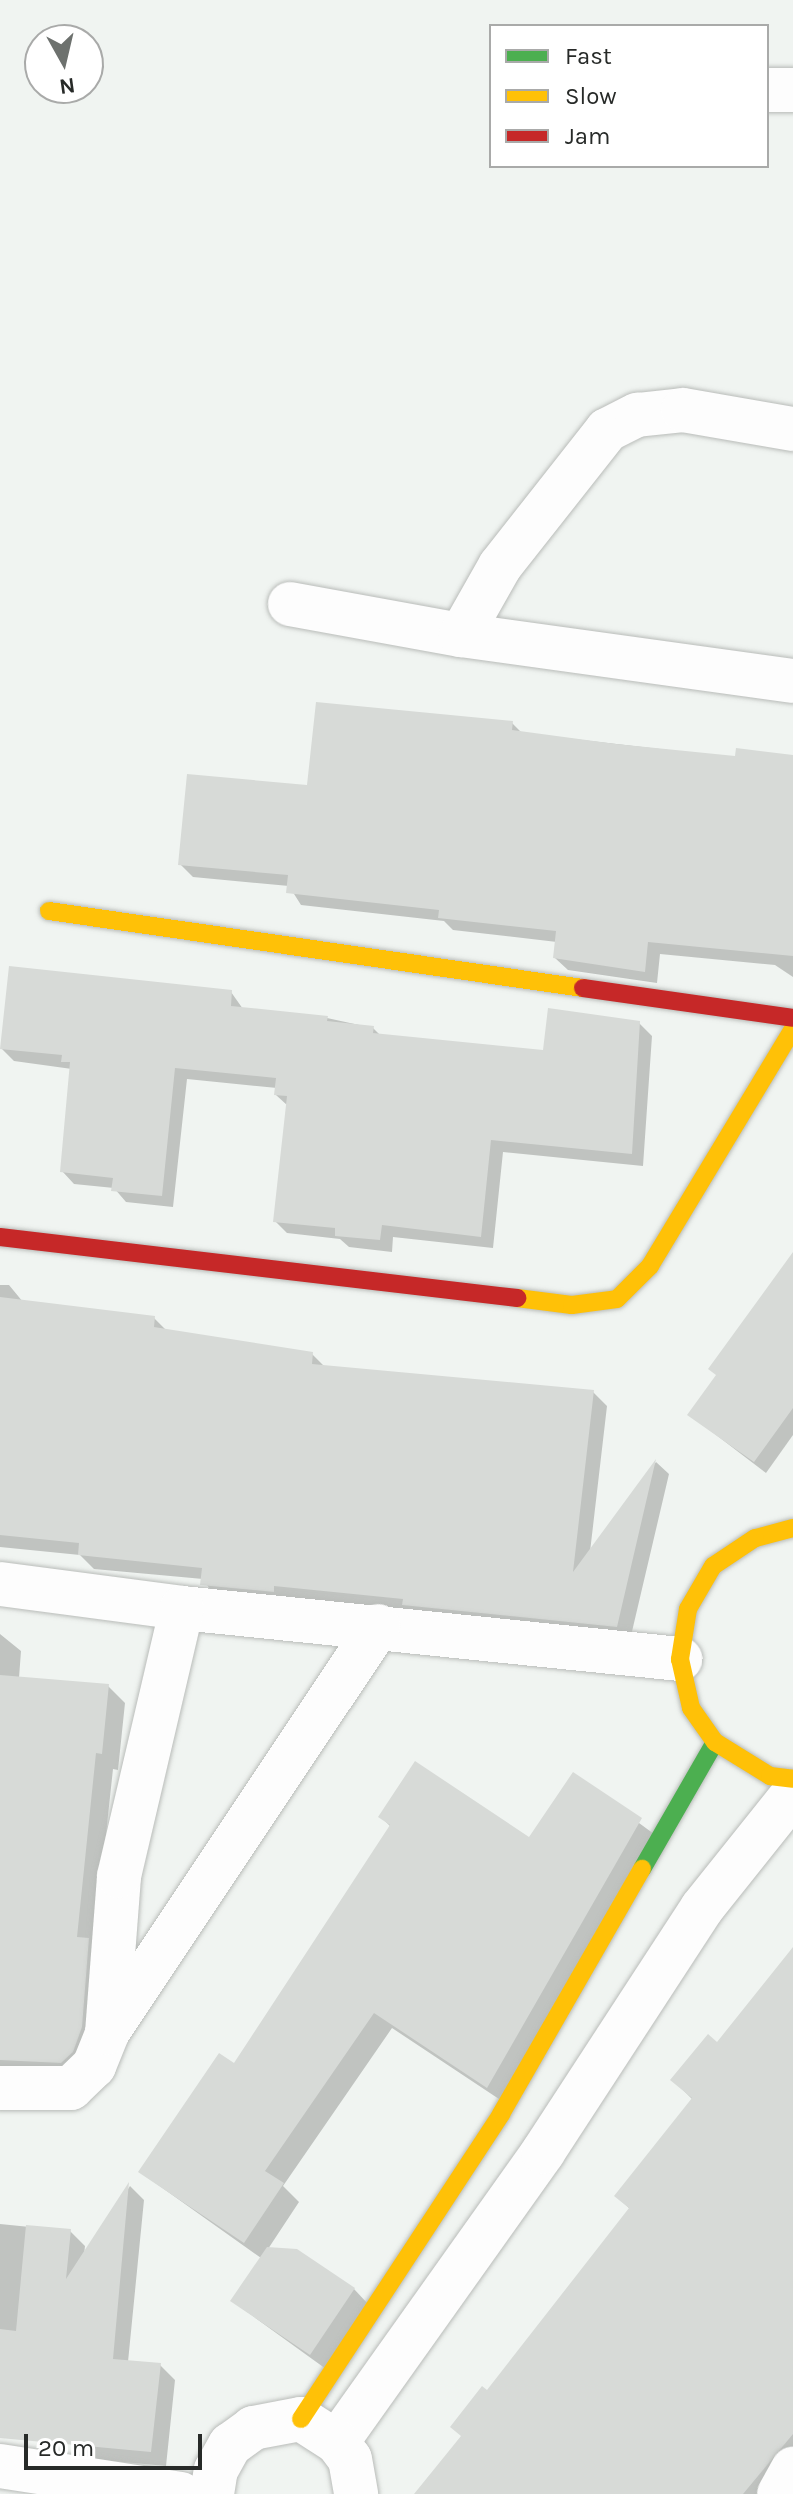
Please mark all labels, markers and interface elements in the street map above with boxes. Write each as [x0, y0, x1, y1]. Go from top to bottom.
north arrow [24, 24, 104, 104]
legend [489, 24, 769, 168]
text: Fast [565, 42, 612, 70]
text: N [57, 72, 77, 100]
text: Slow [565, 82, 617, 110]
text: Jam [565, 122, 610, 150]
scale bar [28, 2418, 206, 2468]
text: 20 m [38, 2434, 94, 2462]

